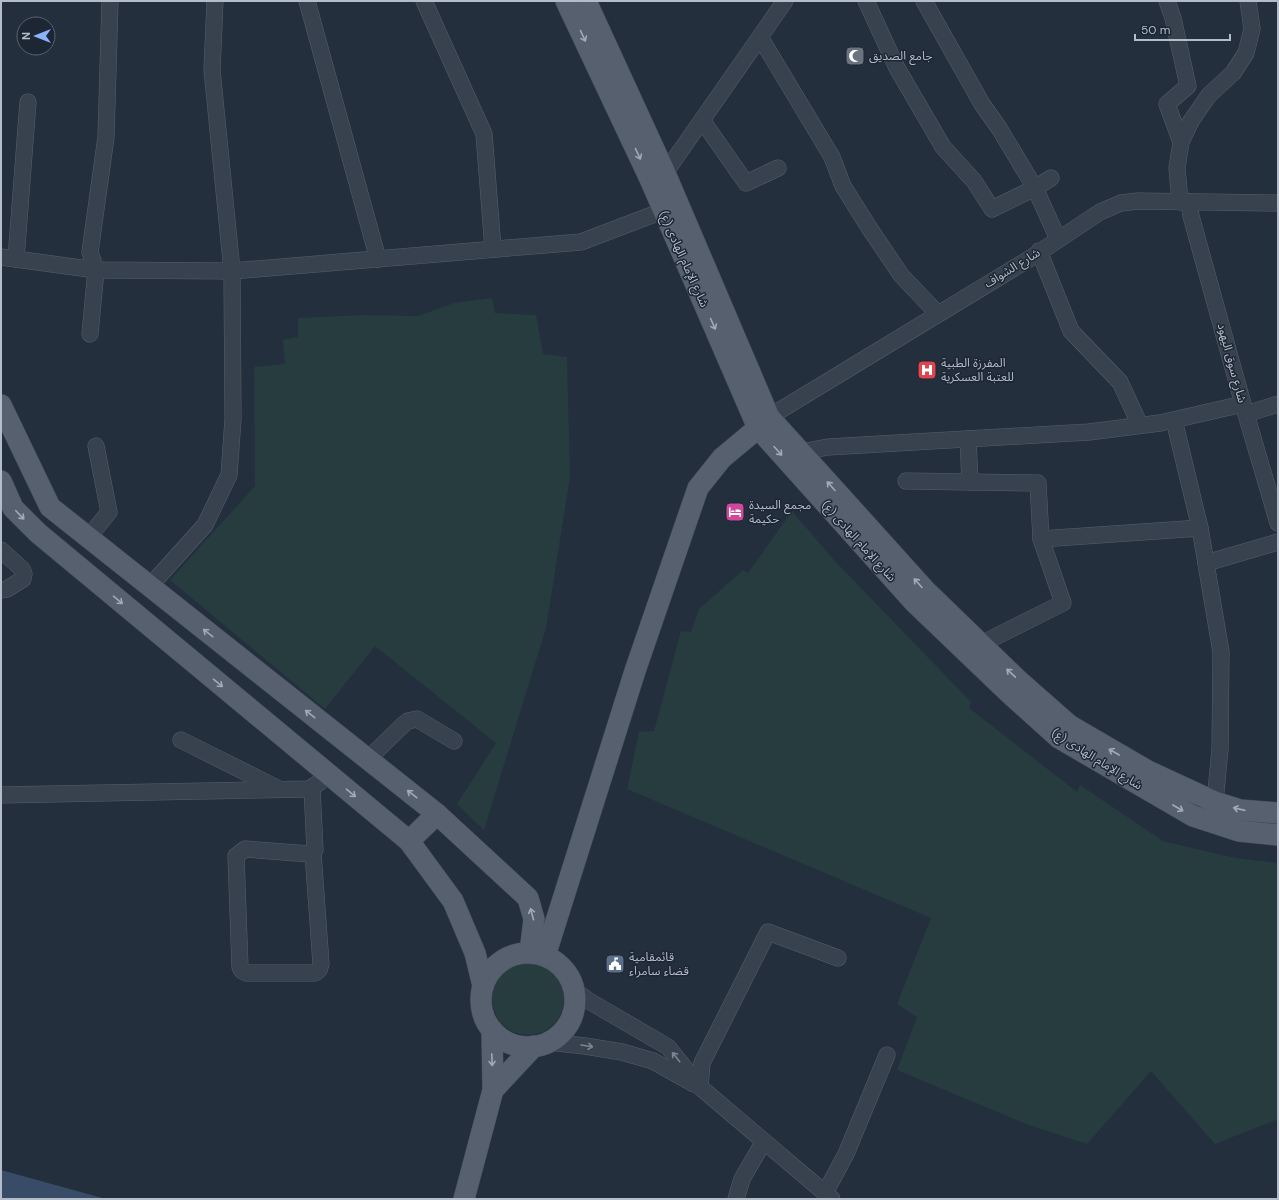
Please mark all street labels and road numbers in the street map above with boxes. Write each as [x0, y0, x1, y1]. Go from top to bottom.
street label: شارع الإمام الهادی (ع) [655, 208, 712, 310]
street label: شارع الشواف [981, 245, 1044, 292]
street label: شارع سوق اليهود [1213, 321, 1250, 405]
street label: شارع الإمام الهادی (ع) [818, 497, 900, 586]
street label: شارع الإمام الهادی (ع) [1048, 725, 1145, 794]

